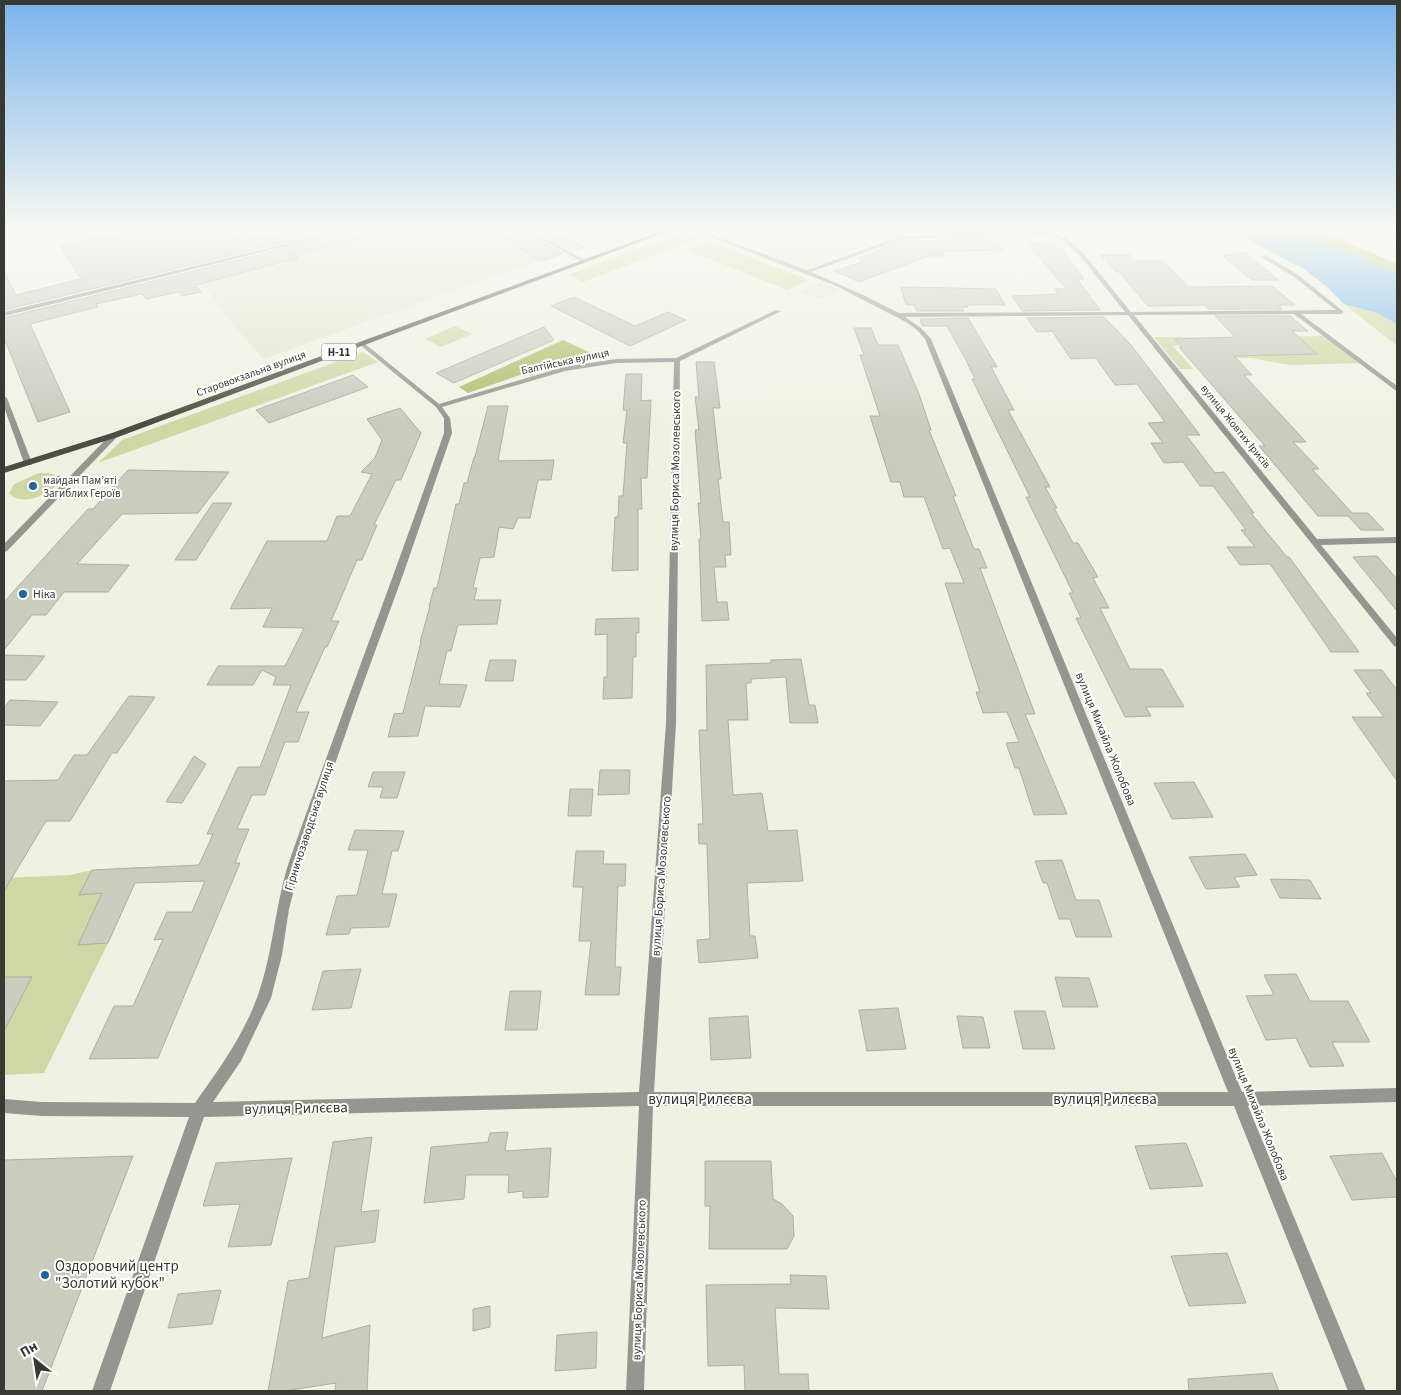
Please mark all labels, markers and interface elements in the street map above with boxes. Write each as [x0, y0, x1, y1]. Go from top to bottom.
road number: Н-11 [322, 344, 356, 361]
street label: Балтійська вулиця [520, 345, 611, 378]
street label: Старовокзальна вулиця [194, 347, 308, 400]
street label: вулиця Жовтих Ірисів [1197, 381, 1274, 472]
street label: вулиця Бориса Мозолевського [666, 391, 685, 551]
place label: майдан Пам’яті Загиблих Героїв [43, 473, 121, 501]
marker: майдан Пам’яті Загиблих Героїв [27, 480, 39, 492]
place label: Ніка [33, 586, 56, 603]
marker: Ніка [17, 588, 29, 600]
street label: вулиця Михайла Жолобова [1071, 670, 1140, 809]
street label: Гірничозаводська вулиця [280, 759, 338, 893]
street label: вулиця Бориса Мозолевського [647, 795, 676, 957]
street label: вулиця Михайла Жолобова [1224, 1045, 1293, 1184]
street label: вулиця Рилєєва [648, 1089, 752, 1110]
street label: вулиця Рилєєва [1053, 1089, 1157, 1110]
street label: вулиця Рилєєва [244, 1097, 348, 1120]
street label: вулиця Бориса Мозолевського [628, 1199, 651, 1361]
place label: Оздоровчий центр "Золотий кубок" [55, 1256, 179, 1294]
marker: Оздоровчий центр "Золотий кубок" [39, 1269, 51, 1281]
north arrow [10, 1335, 60, 1385]
text: Пн [16, 1337, 42, 1363]

